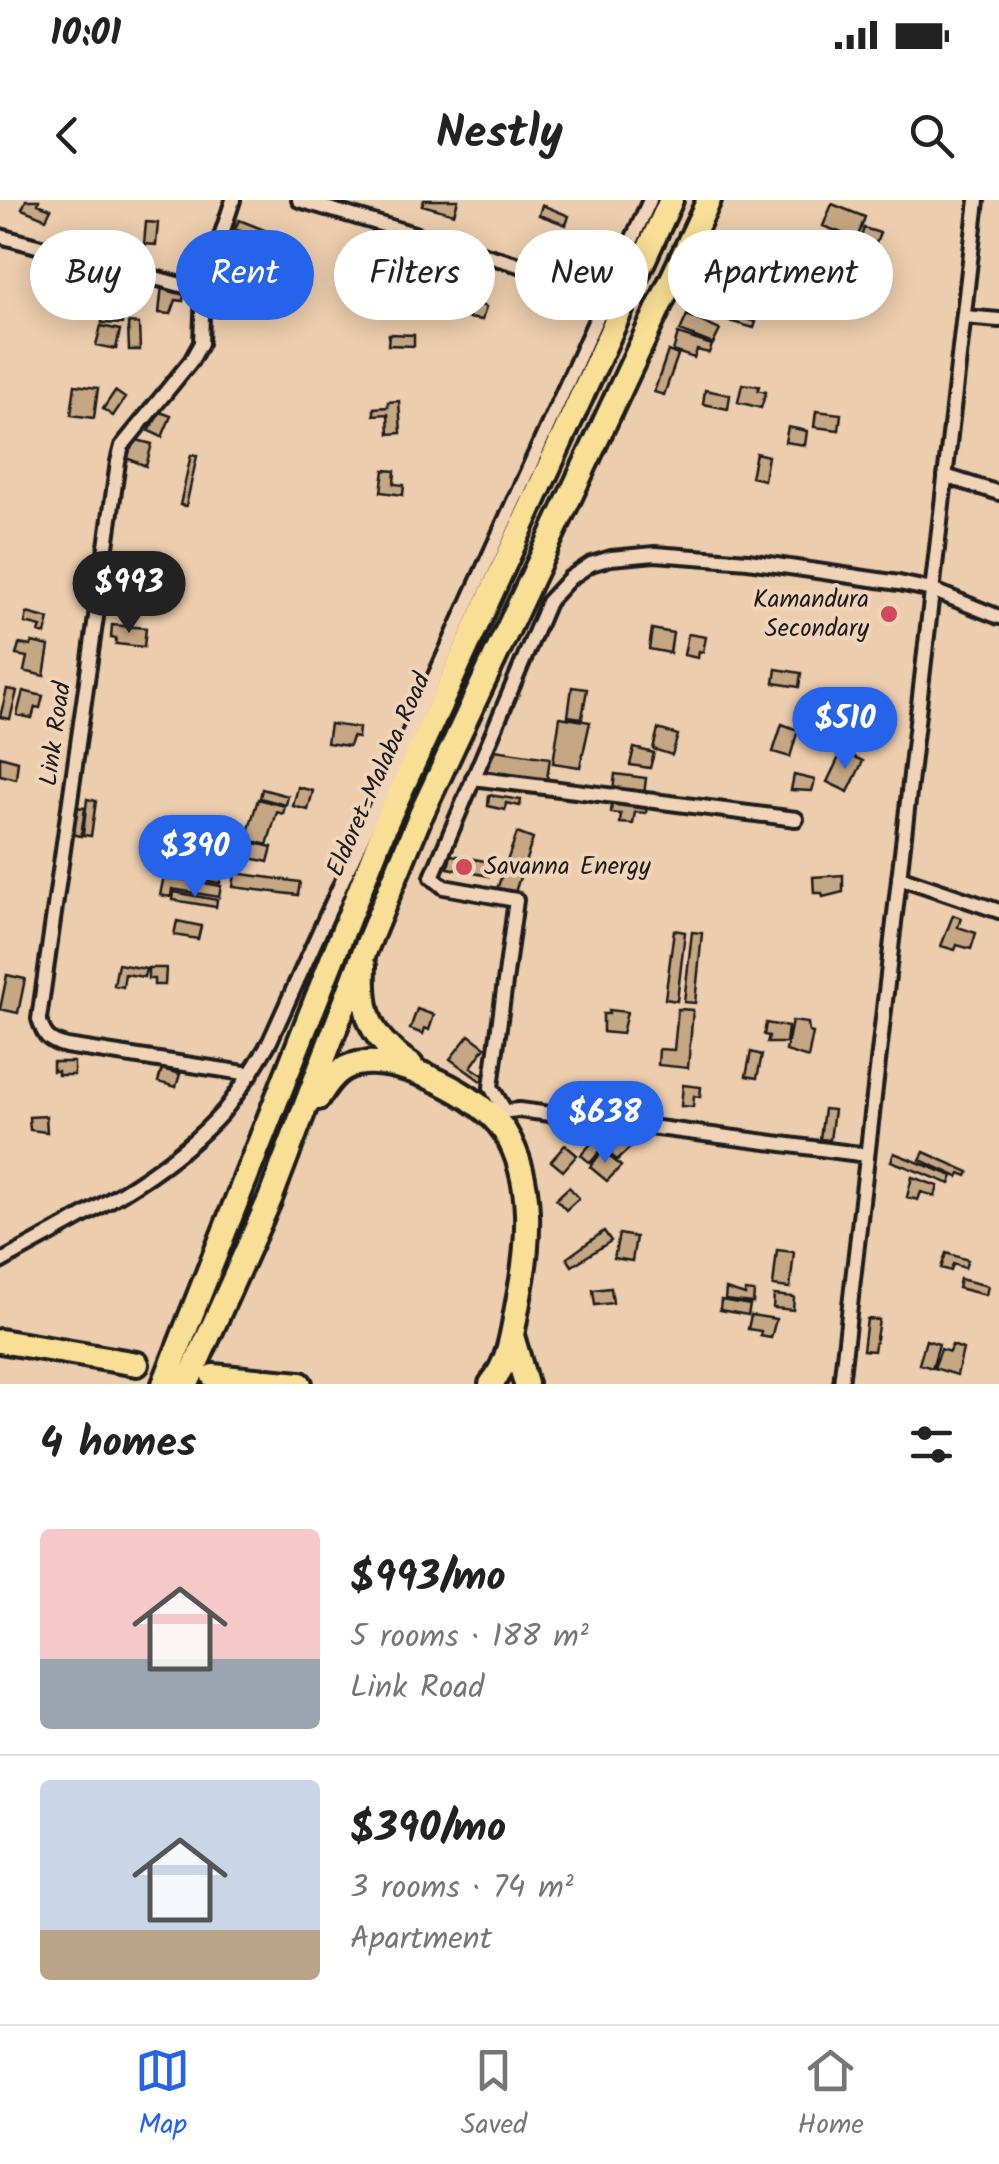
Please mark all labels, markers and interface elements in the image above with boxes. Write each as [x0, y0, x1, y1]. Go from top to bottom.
text: 10:01 [50, 5, 121, 65]
text: Nestly [436, 99, 563, 171]
icon: back [40, 108, 95, 163]
icon: search [904, 108, 959, 163]
chip: Buy [30, 230, 156, 320]
chip: Rent [176, 230, 314, 320]
chip: Filters [334, 230, 495, 320]
chip: New [515, 230, 648, 320]
chip: Apartment [668, 230, 893, 320]
pin: $993 [70, 551, 188, 636]
text: $993 [95, 558, 163, 609]
place label: Kamandura Secondary [753, 580, 869, 649]
marker: Kamandura Secondary [878, 603, 900, 625]
street label: Eldoret-Malaba Road [316, 665, 443, 883]
street label: Link Road [29, 678, 83, 789]
pin: $510 [786, 687, 904, 772]
text: $510 [814, 694, 876, 745]
pin: $390 [136, 815, 254, 900]
text: $390 [160, 822, 230, 873]
place label: Savanna Energy [484, 847, 651, 887]
marker: Savanna Energy [453, 856, 475, 878]
pin: $638 [546, 1081, 664, 1166]
text: $638 [569, 1088, 641, 1139]
text: 4 homes [40, 1411, 196, 1478]
icon: filters [904, 1417, 959, 1472]
text: $993/mo [350, 1545, 506, 1612]
icon: home [120, 1569, 240, 1689]
text: 5 rooms · 188 m² [350, 1612, 589, 1663]
text: Link Road [350, 1663, 484, 1714]
text: $390/mo [350, 1796, 506, 1863]
icon: home [120, 1820, 240, 1940]
text: 3 rooms · 74 m² [350, 1863, 574, 1914]
text: Apartment [350, 1914, 492, 1965]
tab: Map [135, 2043, 190, 2148]
tab: Saved [461, 2043, 527, 2148]
tab: Home [797, 2043, 864, 2148]

